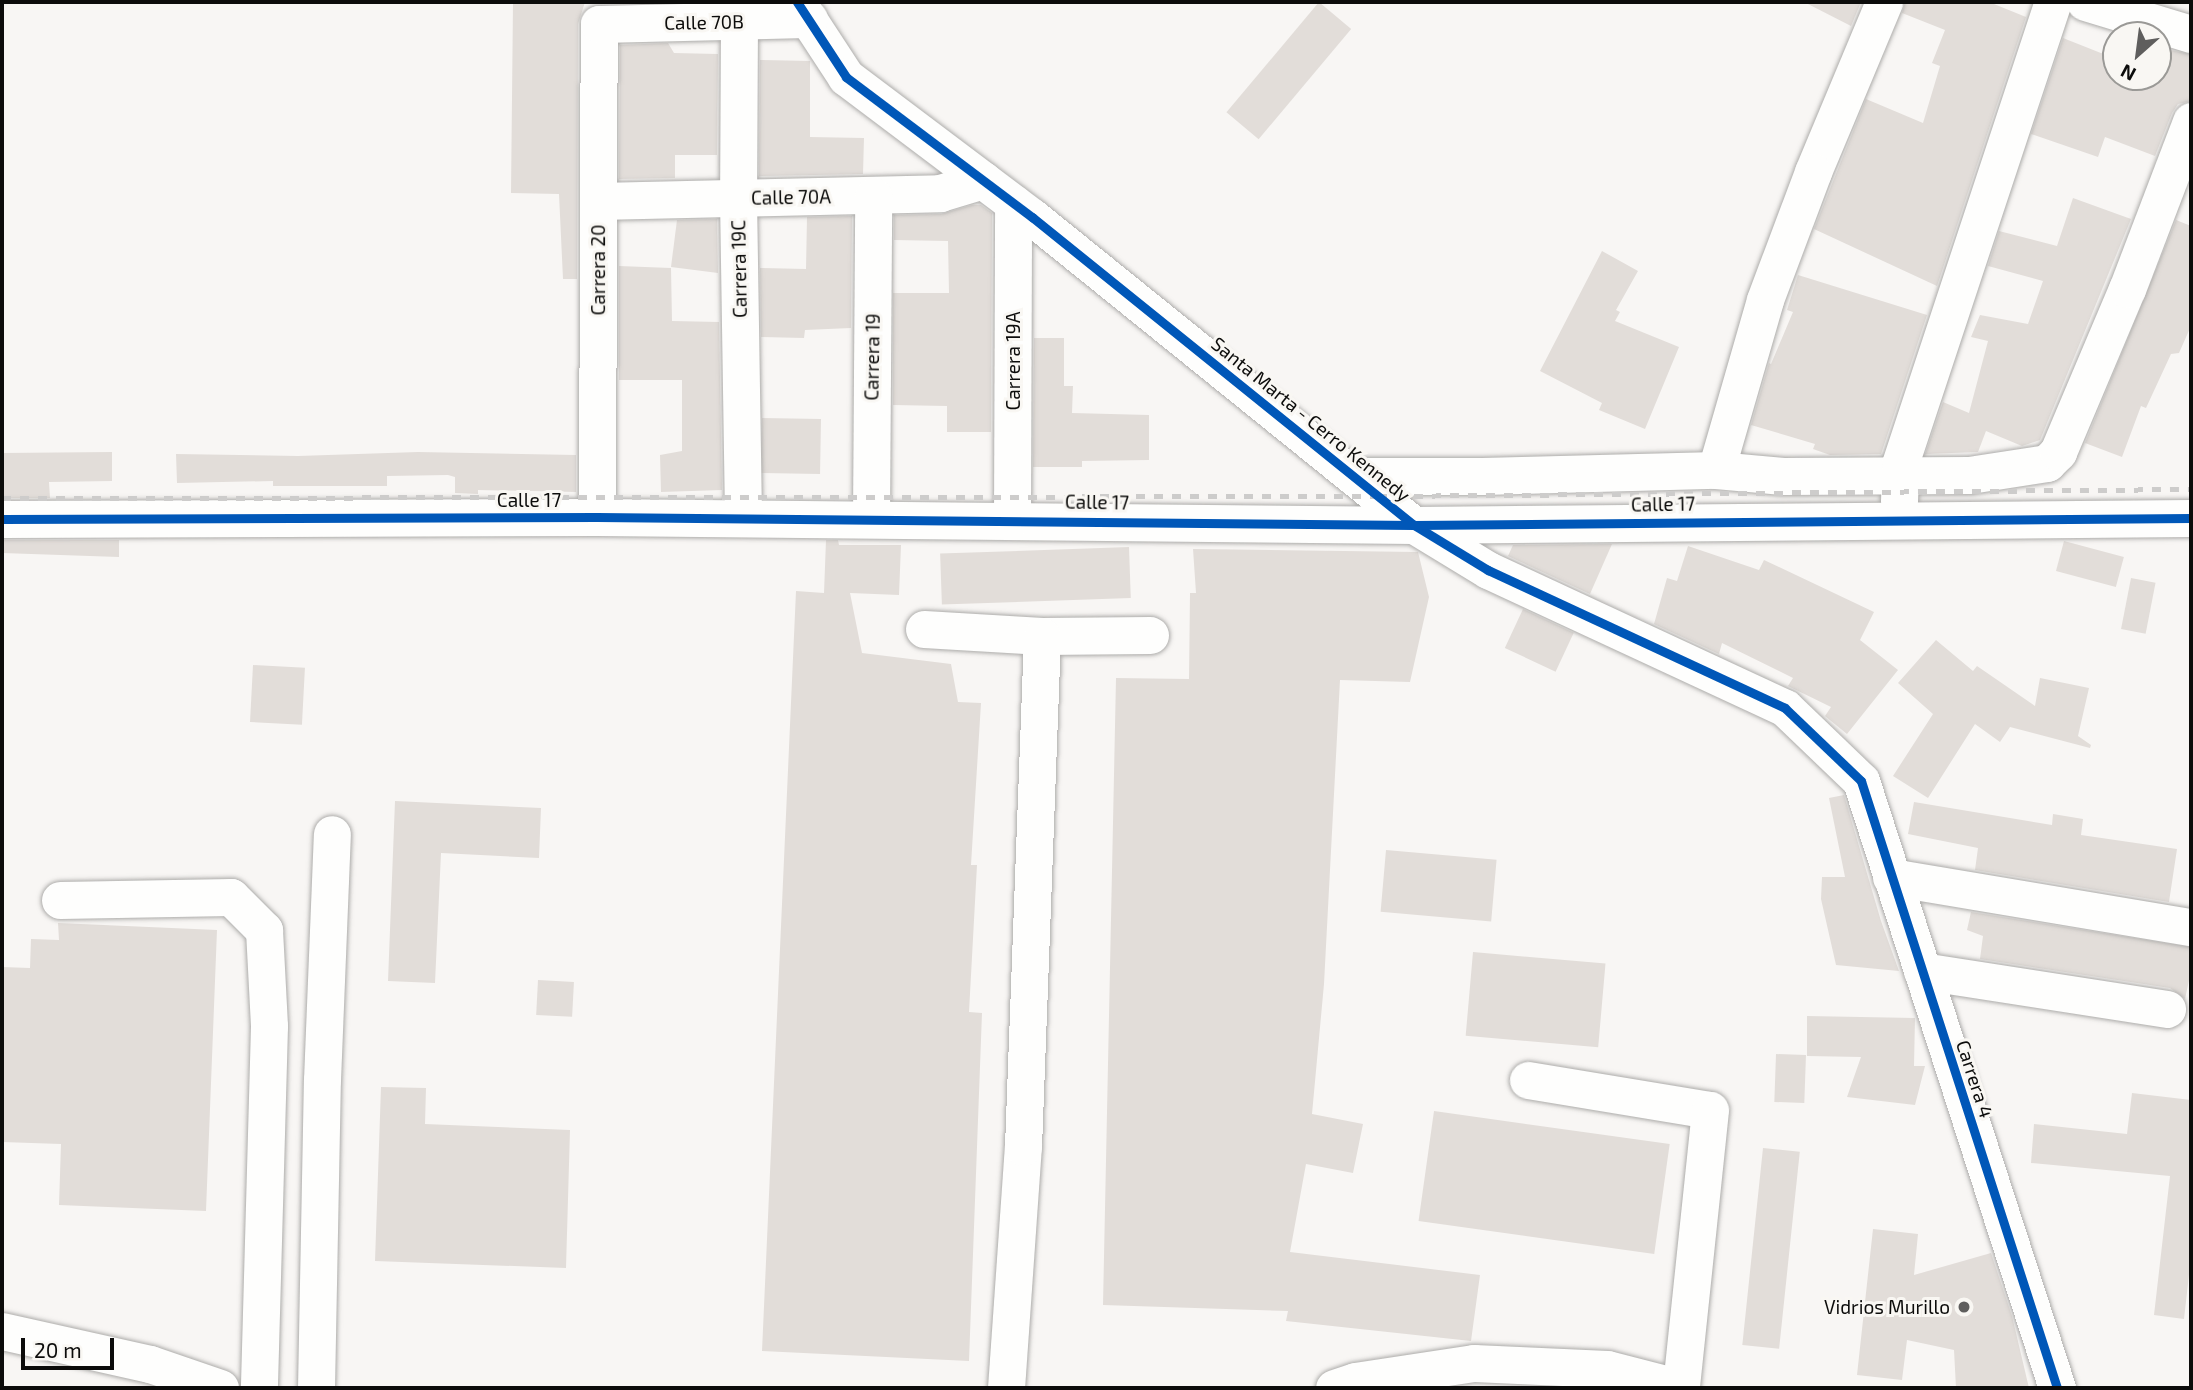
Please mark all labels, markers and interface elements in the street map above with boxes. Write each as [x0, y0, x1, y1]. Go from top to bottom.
street label: Calle 70B [664, 10, 744, 34]
north arrow [2102, 21, 2172, 91]
text: N [2116, 60, 2139, 87]
street label: Calle 70A [751, 185, 831, 209]
street label: Carrera 19C [727, 220, 751, 318]
street label: Carrera 20 [587, 225, 609, 315]
street label: Carrera 19A [1002, 312, 1024, 410]
street label: Carrera 19 [860, 313, 884, 401]
street label: Santa Marta - Cerro Kennedy [1207, 332, 1415, 506]
street label: Calle 17 [497, 489, 561, 511]
street label: Calle 17 [1065, 490, 1129, 514]
street label: Calle 17 [1631, 492, 1695, 516]
street label: Carrera 4 [1952, 1037, 1998, 1121]
place label: Vidrios Murillo [1824, 1296, 1950, 1318]
marker: Vidrios Murillo [1956, 1299, 1972, 1315]
scale bar [24, 1324, 117, 1368]
text: 20 m [34, 1337, 82, 1362]

